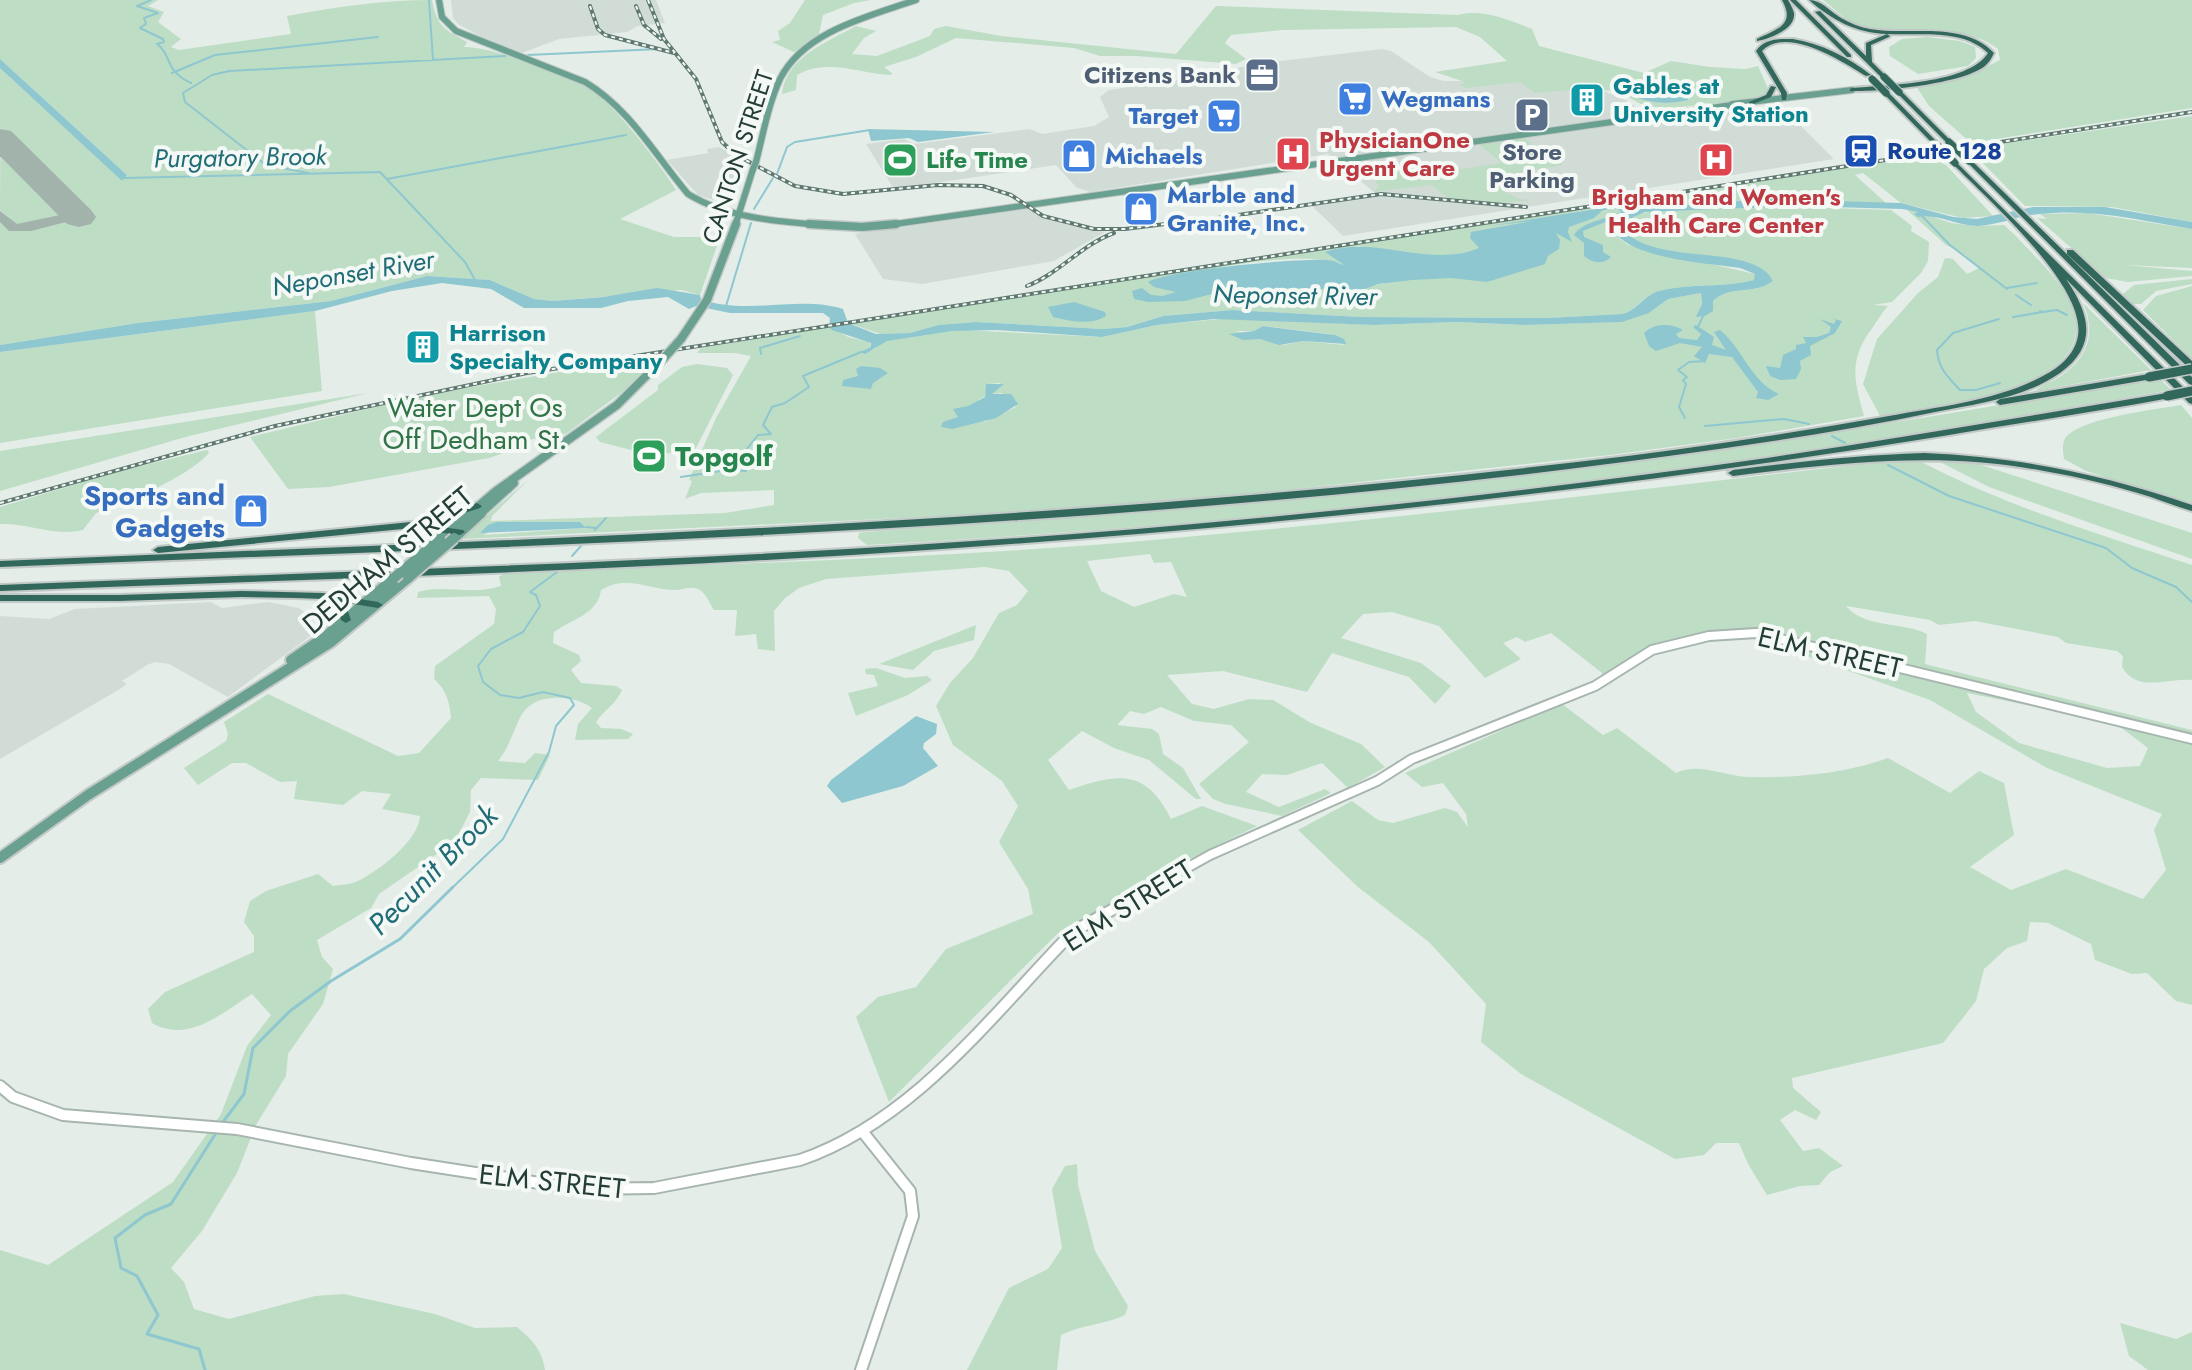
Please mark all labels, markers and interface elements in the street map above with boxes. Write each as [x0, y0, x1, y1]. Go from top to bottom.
office icon: Citizens Bank [1243, 56, 1281, 94]
place label: Citizens Bank [1084, 57, 1236, 92]
street label: CANTON STREET [693, 66, 782, 248]
place label: Gables at University Station [1613, 68, 1809, 131]
supermarket icon: Wegmans [1336, 80, 1374, 118]
place label: Wegmans [1381, 81, 1490, 116]
building icon: Gables at University Station [1568, 81, 1606, 119]
parking icon: Store Parking [1513, 96, 1551, 134]
supermarket icon: Target [1205, 97, 1243, 135]
place label: Target [1128, 98, 1198, 133]
place label: PhysicianOne Urgent Care [1319, 122, 1470, 185]
station icon: Route 128 [1842, 132, 1880, 170]
place label: Route 128 [1887, 133, 2002, 168]
place label: Store Parking [1489, 134, 1575, 197]
hospital icon: PhysicianOne Urgent Care [1274, 135, 1312, 173]
water label: Purgatory Brook [153, 136, 329, 178]
shop icon: Michaels [1060, 137, 1098, 175]
place label: Michaels [1105, 138, 1203, 173]
sports icon: Life Time [881, 141, 919, 179]
hospital icon: Brigham and Women's Health Care Center [1697, 141, 1735, 179]
place label: Life Time [926, 142, 1028, 177]
place label: Marble and Granite, Inc. [1167, 177, 1306, 240]
place label: Brigham and Women's Health Care Center [1591, 179, 1841, 242]
shop icon: Marble and Granite, Inc. [1122, 190, 1160, 228]
water label: Neponset River [269, 240, 438, 306]
water label: Neponset River [1213, 275, 1379, 315]
place label: Harrison Specialty Company [449, 315, 663, 378]
building icon: Harrison Specialty Company [404, 328, 442, 366]
park label: Water Dept Os Off Dedham St. [383, 387, 567, 460]
place label: Topgolf [675, 436, 774, 477]
sports icon: Topgolf [630, 437, 668, 475]
place label: Sports and Gadgets [84, 475, 225, 548]
street label: DEDHAM STREET [293, 477, 481, 644]
shop icon: Sports and Gadgets [232, 492, 270, 530]
street label: ELM STREET [1754, 616, 1906, 689]
water label: Pecunit Brook [358, 794, 508, 944]
street label: ELM STREET [1055, 849, 1201, 962]
street label: ELM STREET [477, 1153, 627, 1210]

